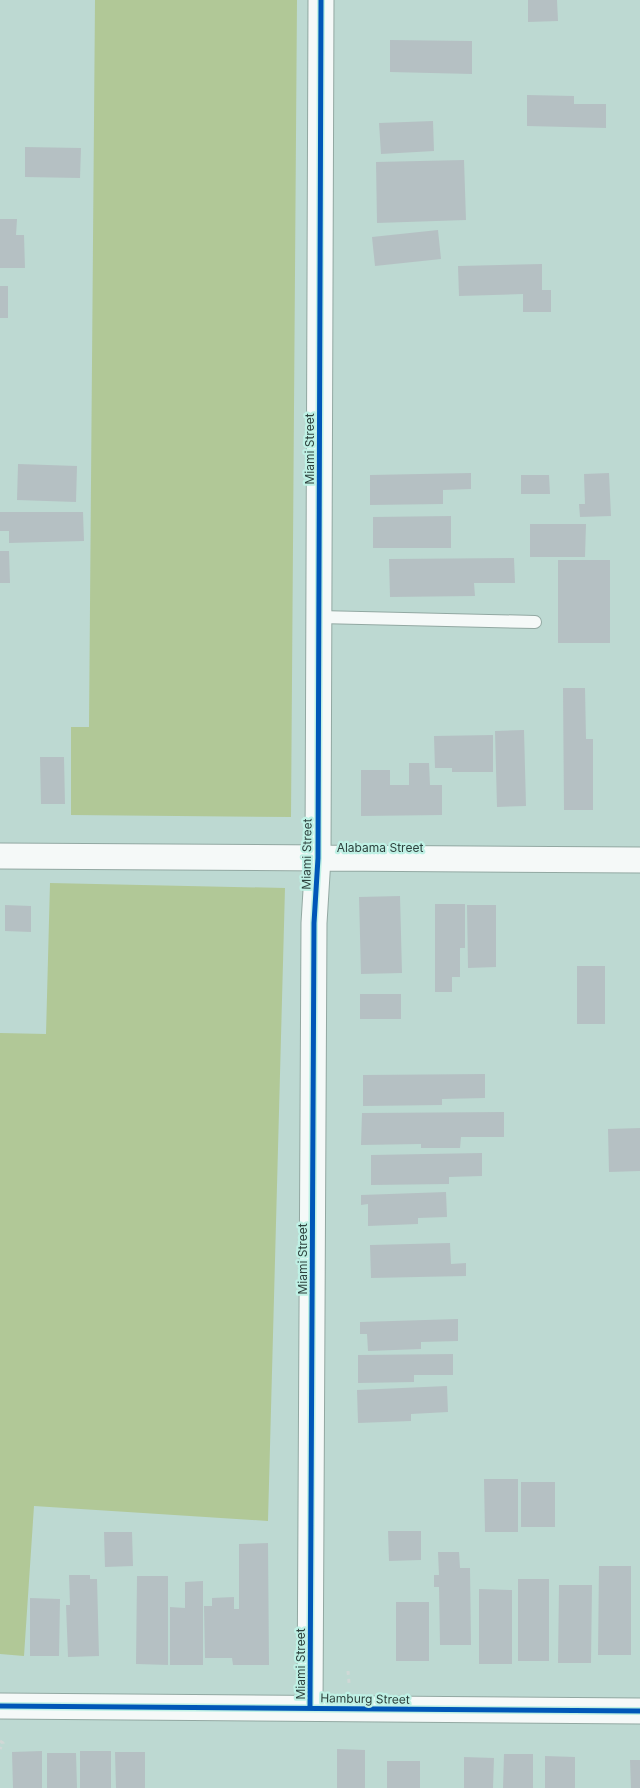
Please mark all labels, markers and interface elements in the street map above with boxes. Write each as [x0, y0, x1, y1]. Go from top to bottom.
street label: Miami Street [302, 413, 317, 485]
street label: Miami Street [298, 818, 315, 890]
street label: Alabama Street [337, 840, 423, 855]
street label: Miami Street [295, 1223, 310, 1295]
street label: Miami Street [293, 1628, 308, 1700]
street label: Hamburg Street [320, 1690, 410, 1707]

